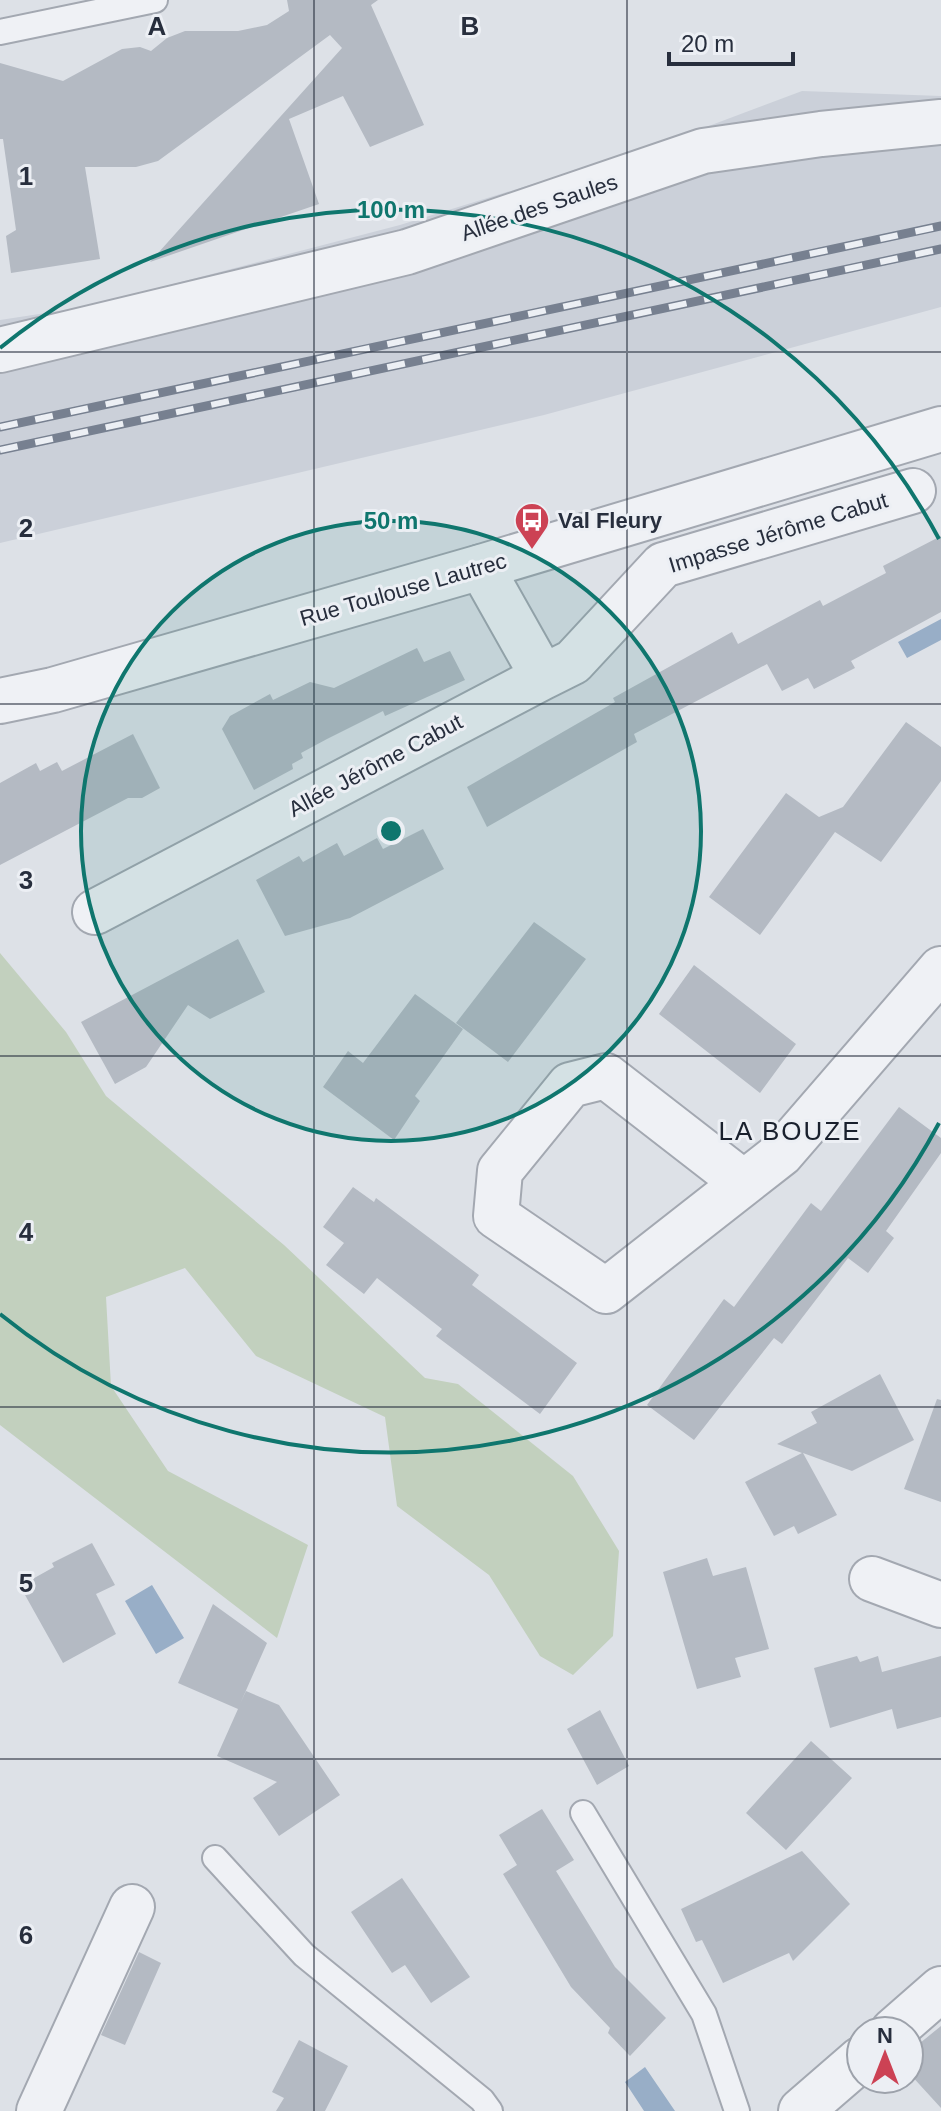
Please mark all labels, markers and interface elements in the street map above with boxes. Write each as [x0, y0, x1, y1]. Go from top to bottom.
text: A [148, 11, 167, 41]
text: B [461, 11, 479, 41]
scale bar [669, 16, 793, 66]
text: 20 m [681, 30, 734, 57]
text: 1 [19, 161, 33, 191]
street label: Allée des Saules [458, 169, 621, 246]
text: 100 m [357, 196, 425, 223]
street label: Impasse Jérôme Cabut [666, 487, 891, 578]
bus stop icon: Val Fleury [513, 501, 551, 551]
text: 50 m [364, 507, 418, 534]
place label: Val Fleury [558, 508, 663, 533]
text: 2 [19, 513, 33, 543]
street label: Rue Toulouse Lautrec [297, 548, 509, 631]
street label: Allée Jérôme Cabut [284, 709, 466, 822]
centre of rings [377, 817, 405, 845]
text: 3 [19, 865, 33, 895]
district label: LA BOUZE [718, 1116, 862, 1146]
text: 4 [19, 1217, 34, 1247]
text: 5 [19, 1568, 33, 1598]
text: 6 [19, 1920, 33, 1950]
north arrow [845, 2015, 925, 2095]
text: N [877, 2023, 893, 2048]

